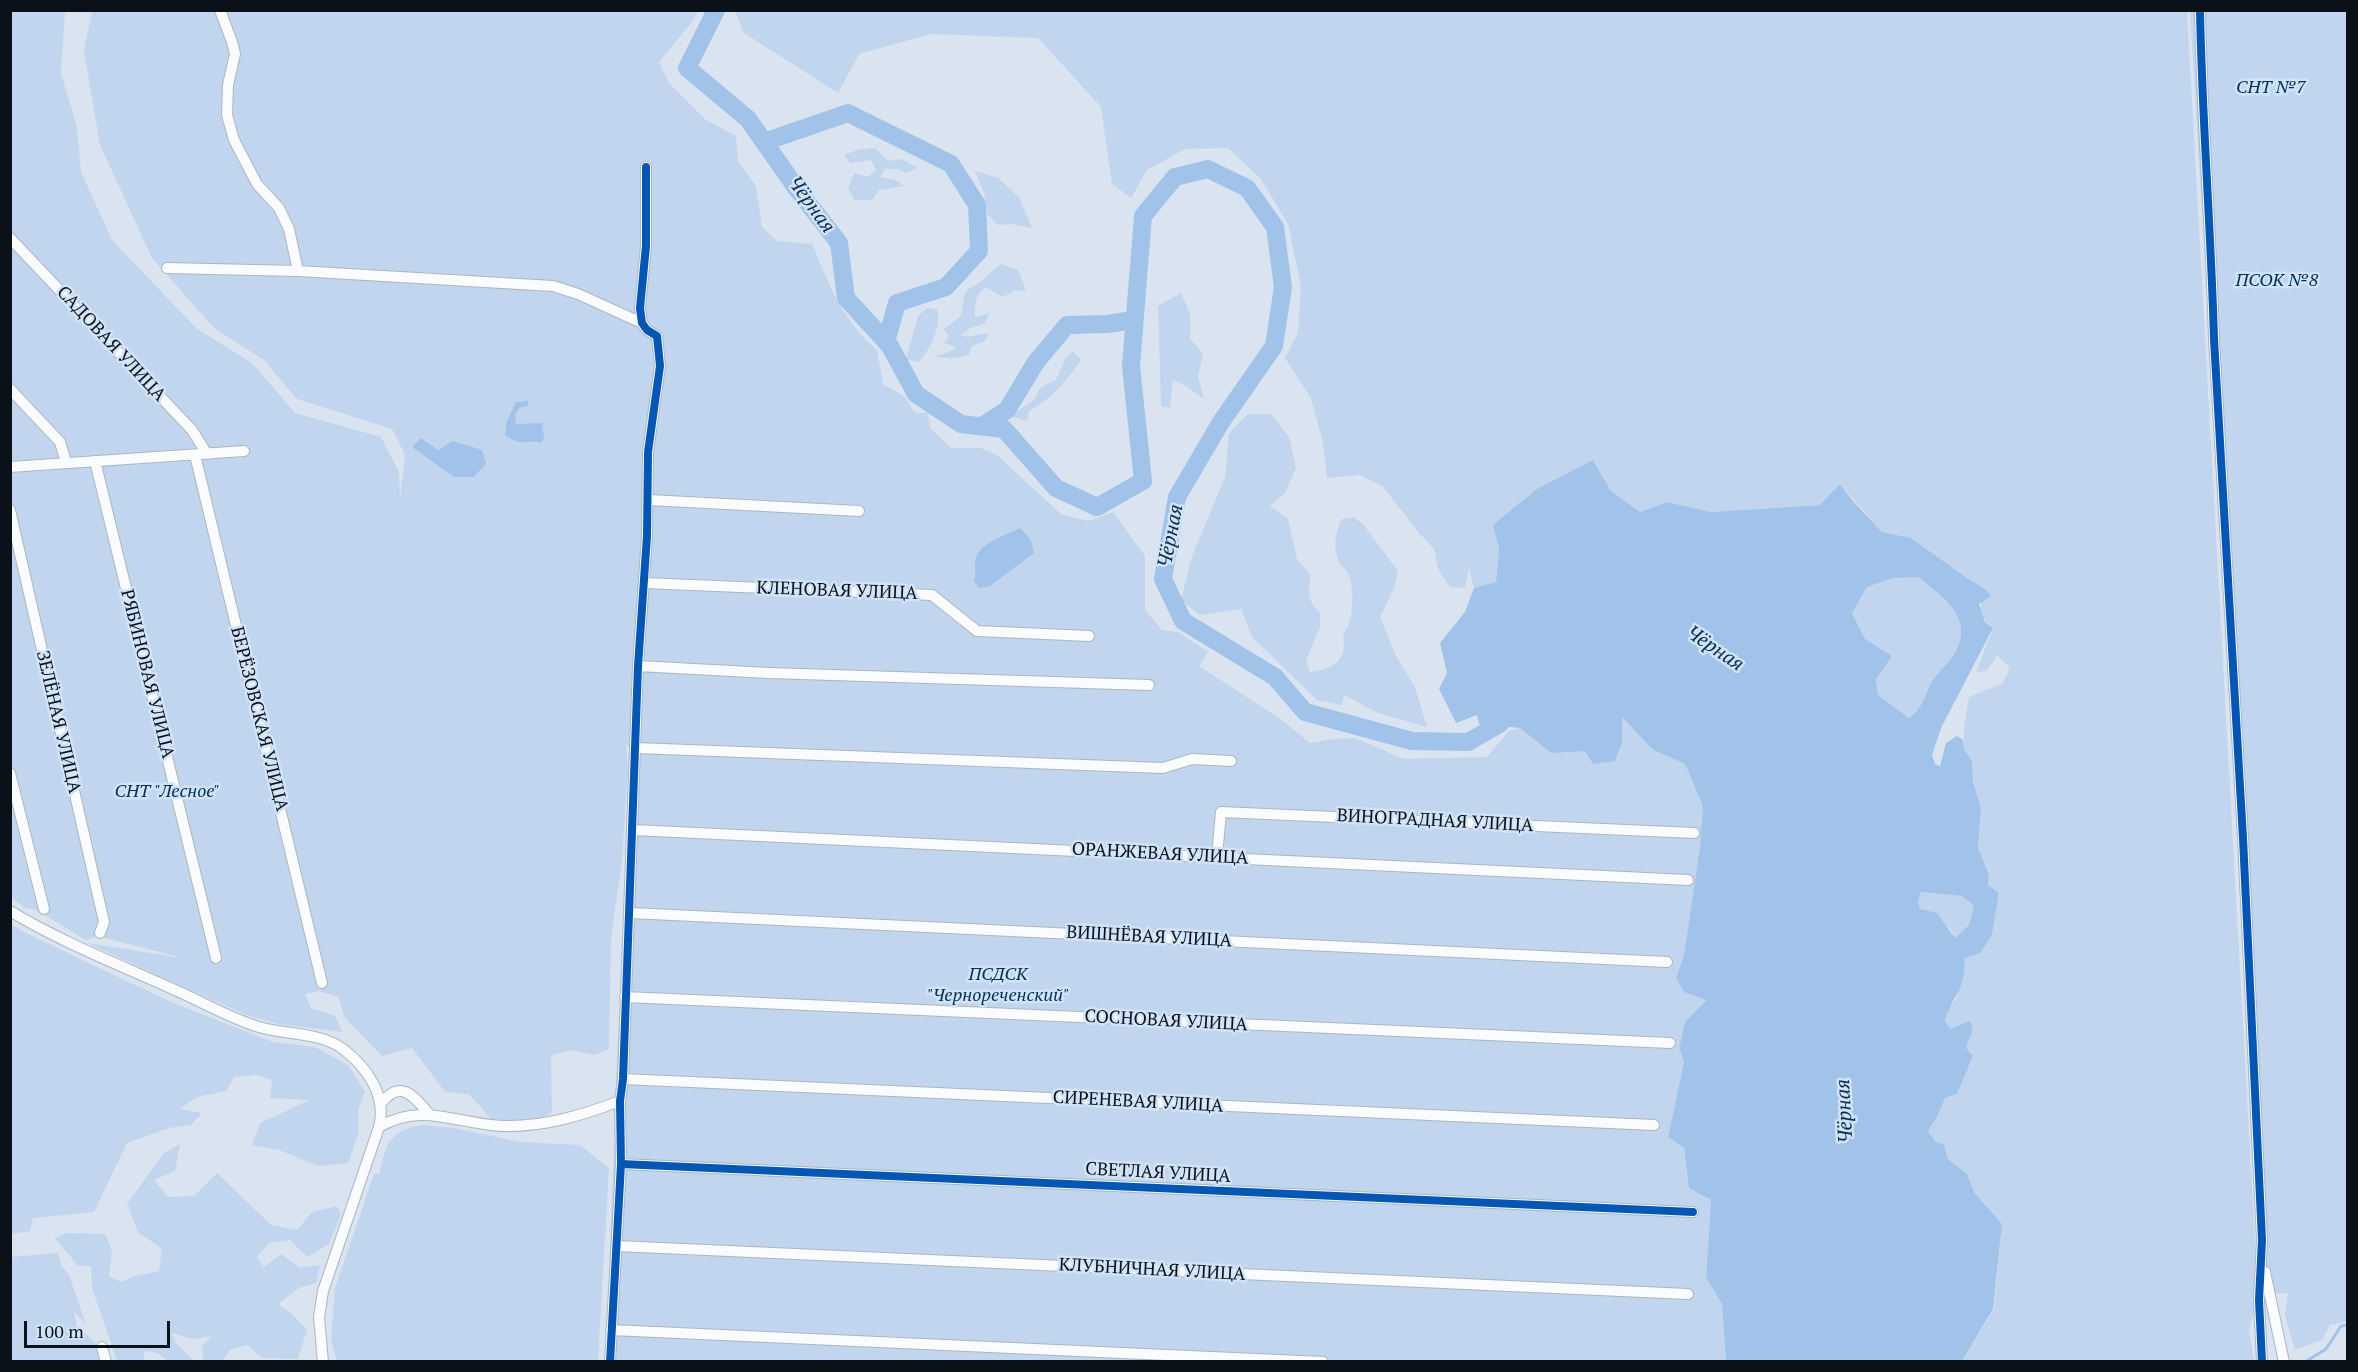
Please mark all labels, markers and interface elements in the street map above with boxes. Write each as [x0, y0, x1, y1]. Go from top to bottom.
park label: СНТ №7 [2236, 77, 2306, 99]
water label: Чёрная [782, 172, 840, 238]
park label: ПСОК №8 [2236, 270, 2318, 292]
street label: САДОВАЯ УЛИЦА [52, 282, 170, 406]
water label: Чёрная [1153, 502, 1189, 570]
street label: КЛЕНОВАЯ УЛИЦА [756, 577, 918, 605]
street label: РЯБИНОВАЯ УЛИЦА [116, 587, 178, 761]
water label: Чёрная [1682, 621, 1748, 677]
street label: БЕРЁЗОВСКАЯ УЛИЦА [226, 624, 292, 814]
street label: ЗЕЛЁНАЯ УЛИЦА [31, 649, 85, 795]
park label: СНТ "Лесное" [115, 781, 219, 803]
street label: ВИНОГРАДНАЯ УЛИЦА [1336, 805, 1534, 837]
street label: ОРАНЖЕВАЯ УЛИЦА [1071, 839, 1249, 869]
street label: ВИШНЁВАЯ УЛИЦА [1066, 922, 1232, 952]
park label: ПСДСК "Чернореченский" [927, 964, 1069, 1006]
street label: СОСНОВАЯ УЛИЦА [1084, 1006, 1248, 1036]
water label: Чёрная [1831, 1078, 1859, 1144]
street label: СИРЕНЕВАЯ УЛИЦА [1052, 1087, 1224, 1117]
street label: СВЕТЛАЯ УЛИЦА [1085, 1158, 1231, 1188]
street label: КЛУБНИЧНАЯ УЛИЦА [1058, 1254, 1246, 1286]
scale bar [27, 1309, 172, 1347]
text: 100 m [35, 1319, 84, 1343]

